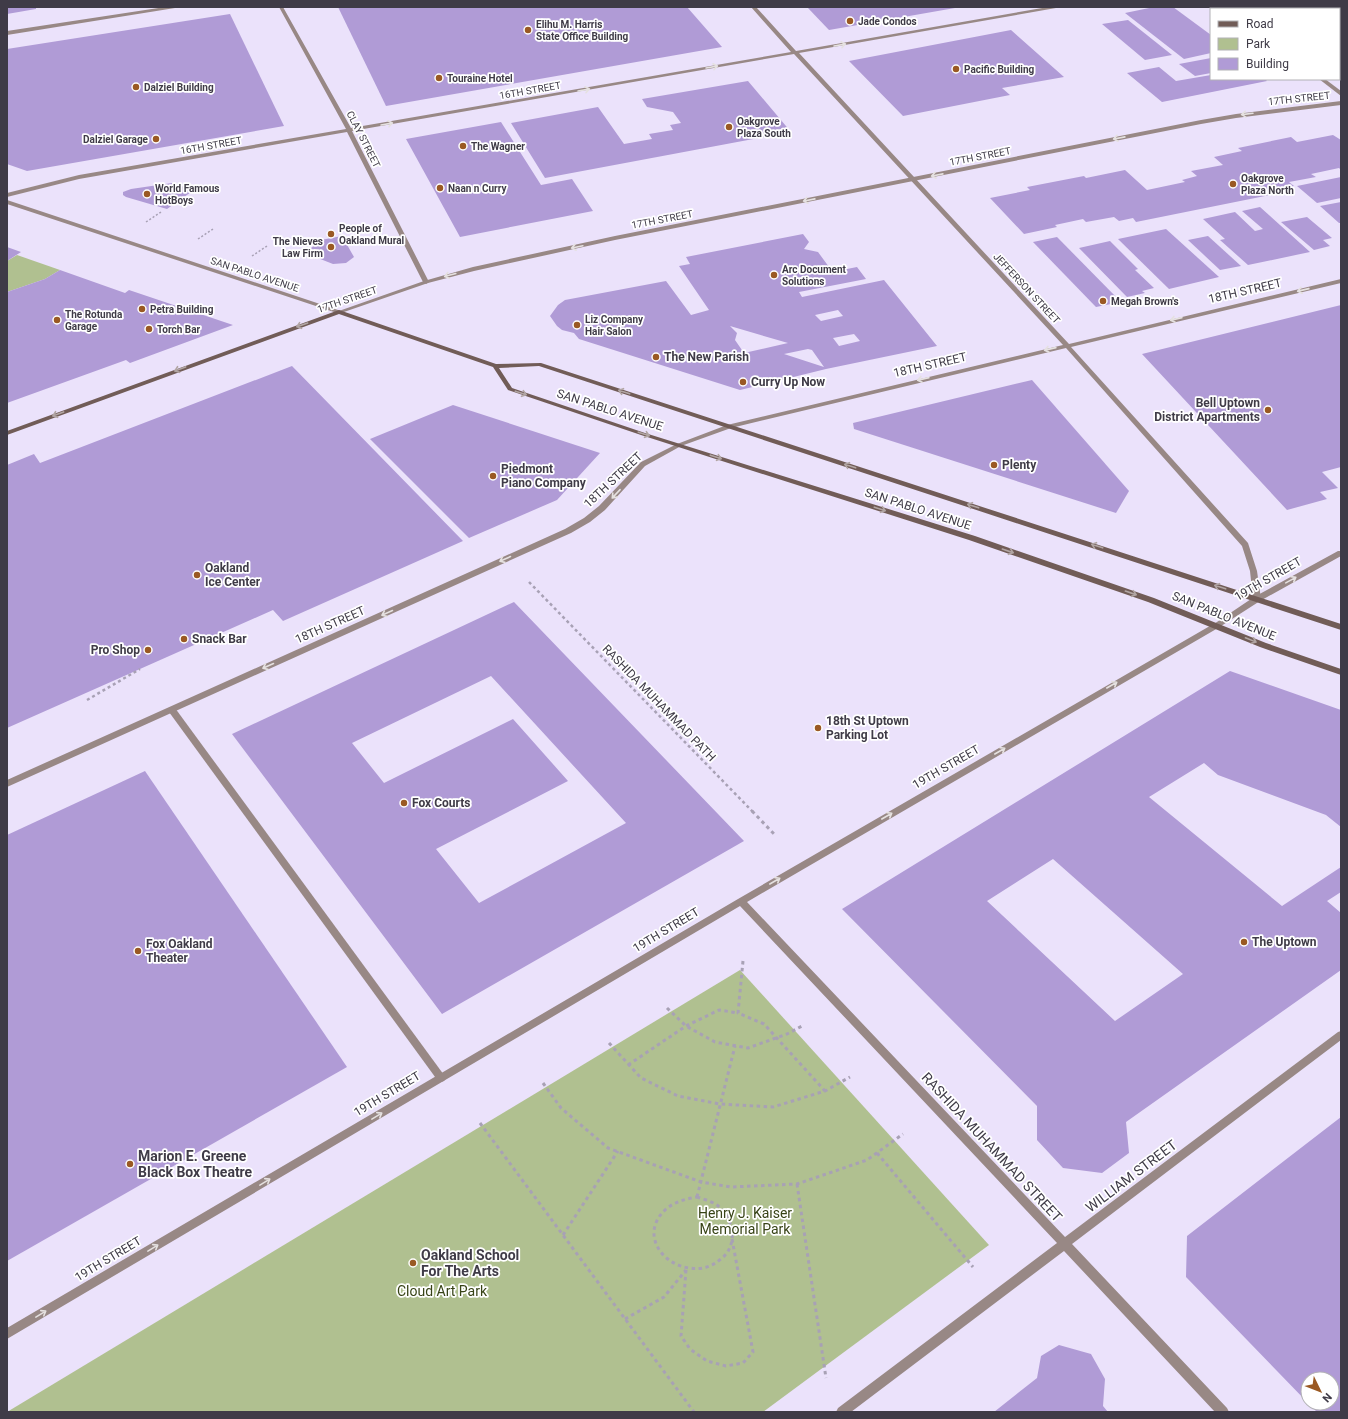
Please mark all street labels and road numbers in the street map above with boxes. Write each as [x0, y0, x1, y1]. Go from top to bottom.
street label: 16TH STREET [498, 80, 562, 101]
street label: 17TH STREET [1267, 90, 1331, 107]
street label: CLAY STREET [345, 109, 383, 169]
street label: 16TH STREET [179, 135, 243, 156]
street label: 17TH STREET [948, 145, 1012, 168]
street label: 17TH STREET [630, 208, 694, 231]
street label: JEFFERSON STREET [991, 251, 1062, 326]
street label: SAN PABLO AVENUE [209, 255, 301, 294]
street label: 18TH STREET [1207, 276, 1283, 306]
street label: 17TH STREET [316, 284, 378, 315]
street label: 18TH STREET [892, 350, 968, 380]
street label: SAN PABLO AVENUE [555, 386, 665, 434]
street label: 18TH STREET [581, 449, 645, 511]
street label: SAN PABLO AVENUE [863, 485, 973, 533]
street label: 19TH STREET [1232, 554, 1304, 604]
street label: SAN PABLO AVENUE [1170, 589, 1278, 643]
street label: 18TH STREET [293, 603, 367, 647]
street label: RASHIDA MUHAMMAD PATH [600, 642, 718, 764]
street label: 19TH STREET [910, 742, 982, 792]
street label: 19TH STREET [630, 905, 702, 955]
street label: 19TH STREET [351, 1069, 423, 1119]
street label: RASHIDA MUHAMMAD STREET [919, 1069, 1066, 1225]
street label: WILLIAM STREET [1082, 1136, 1180, 1215]
street label: 19TH STREET [72, 1234, 144, 1284]

